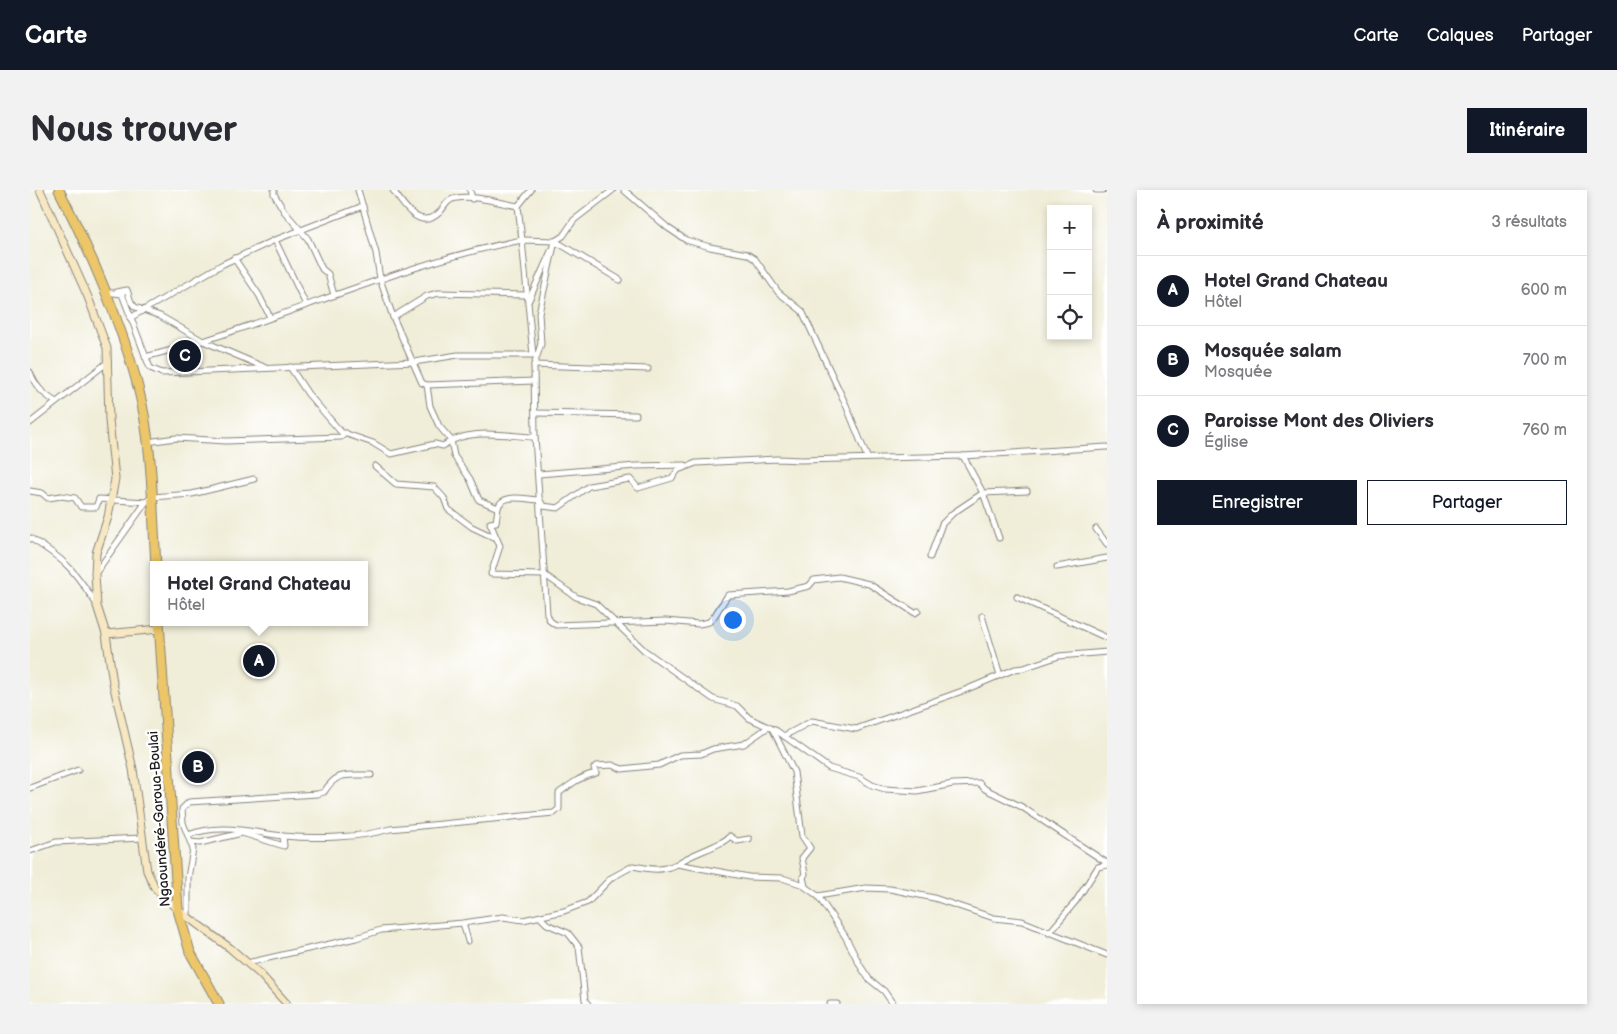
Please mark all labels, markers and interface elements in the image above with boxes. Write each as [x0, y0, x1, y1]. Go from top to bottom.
text: Carte [25, 21, 87, 50]
text: Carte [1353, 25, 1399, 46]
text: Calques [1427, 25, 1494, 46]
text: Partager [1522, 25, 1592, 46]
button: Itinéraire [1467, 108, 1587, 153]
text: Nous trouver [30, 109, 237, 152]
map controls [1047, 205, 1092, 340]
button: + [1047, 205, 1092, 250]
text: À proximité [1157, 210, 1264, 235]
text: 3 résultats [1491, 213, 1567, 232]
button: − [1047, 250, 1092, 295]
text: Hotel Grand Chateau [1204, 270, 1388, 293]
text: A [1168, 281, 1178, 300]
text: 600 m [1521, 281, 1567, 300]
text: Hôtel [1204, 293, 1242, 312]
button: locate [1047, 295, 1092, 340]
pin: C [169, 337, 201, 375]
text: Mosquée salam [1204, 340, 1342, 363]
text: B [1167, 351, 1179, 370]
text: 700 m [1523, 351, 1567, 370]
text: Mosquée [1204, 363, 1272, 382]
text: Paroisse Mont des Oliviers [1204, 410, 1434, 433]
text: C [1167, 421, 1179, 440]
text: 760 m [1522, 421, 1567, 440]
text: Église [1204, 433, 1248, 452]
button: Enregistrer [1157, 480, 1357, 525]
button: Partager [1367, 480, 1567, 525]
popup [150, 561, 368, 626]
text: Hotel Grand Chateau [167, 573, 351, 596]
text: Hôtel [167, 596, 205, 615]
your location [720, 607, 746, 633]
pin: A [243, 642, 275, 680]
street label: Ngaoundéré-Garoua-Boulai [144, 731, 174, 907]
pin: B [182, 748, 214, 786]

